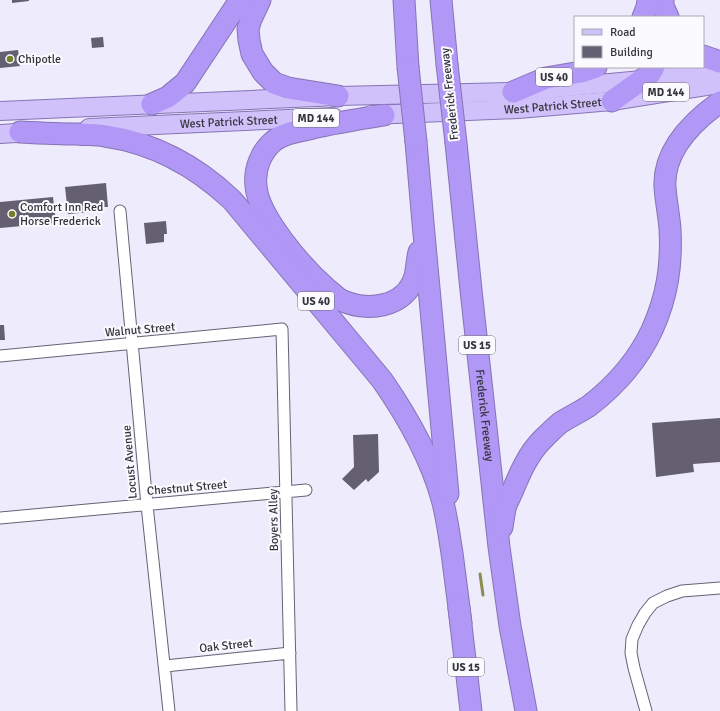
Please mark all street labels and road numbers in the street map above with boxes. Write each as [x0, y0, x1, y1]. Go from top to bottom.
street label: Frederick Freeway [438, 47, 462, 141]
road number: US 40 [536, 68, 572, 86]
road number: MD 144 [643, 83, 689, 101]
street label: West Patrick Street [504, 94, 602, 117]
road number: MD 144 [293, 109, 339, 127]
street label: West Patrick Street [180, 112, 278, 131]
road number: US 40 [298, 292, 334, 310]
street label: Walnut Street [104, 319, 176, 341]
road number: US 15 [459, 336, 495, 354]
street label: Frederick Freeway [472, 368, 497, 463]
street label: Locust Avenue [119, 424, 141, 500]
street label: Chestnut Street [146, 477, 228, 499]
street label: Boyers Alley [266, 488, 282, 551]
street label: Oak Street [198, 636, 254, 656]
road number: US 15 [448, 658, 484, 676]

